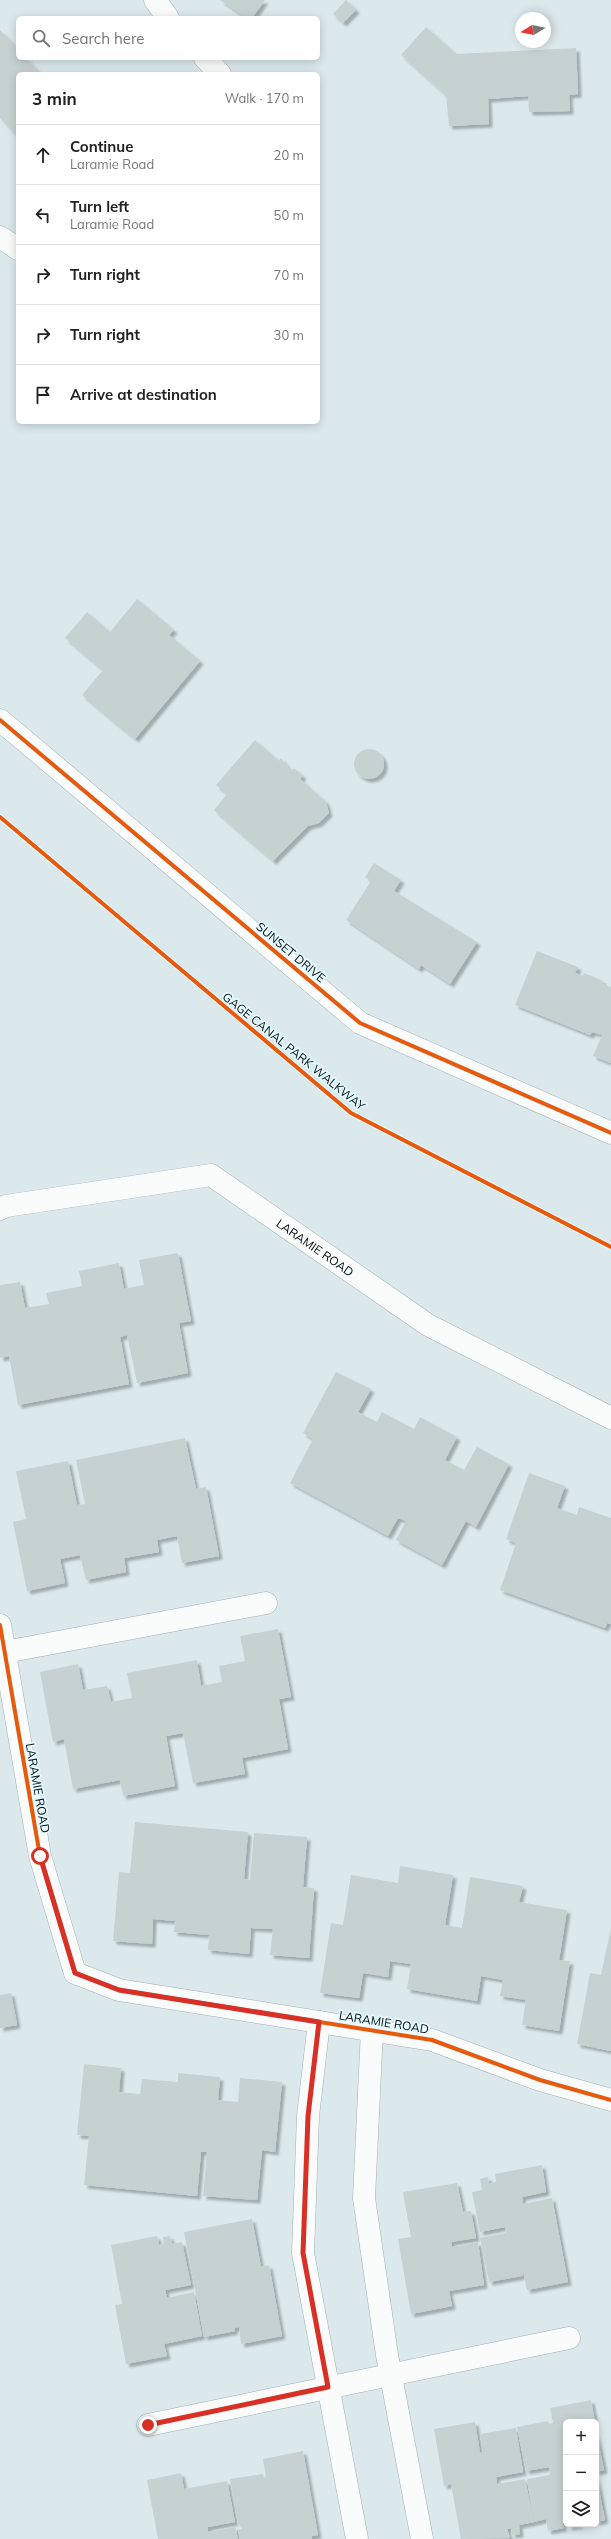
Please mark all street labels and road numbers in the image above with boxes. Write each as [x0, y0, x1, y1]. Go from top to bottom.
street label: SUNSET DRIVE [253, 919, 329, 985]
street label: GAGE CANAL PARK WALKWAY [220, 989, 369, 1114]
street label: LARAMIE ROAD [274, 1215, 357, 1279]
street label: LARAMIE ROAD [23, 1742, 53, 1834]
street label: LARAMIE ROAD [338, 2007, 430, 2037]

